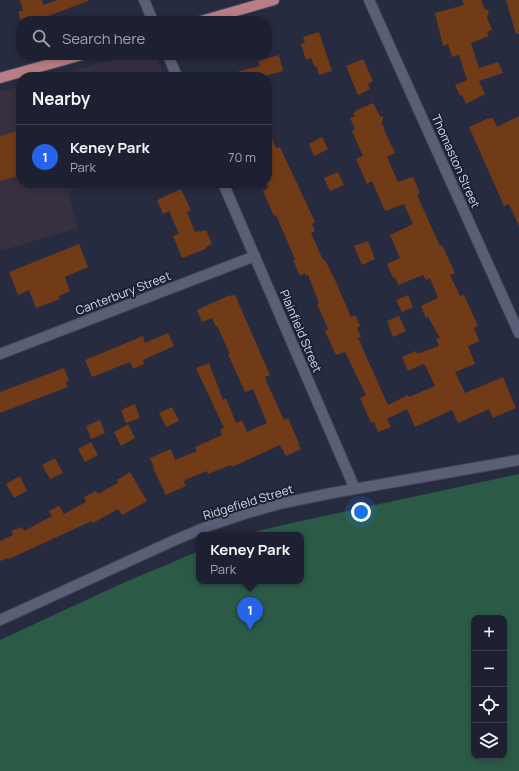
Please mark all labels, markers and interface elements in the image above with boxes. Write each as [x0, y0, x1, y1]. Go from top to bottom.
search box [16, 16, 272, 60]
icon: search [30, 27, 52, 49]
text: Search here [62, 28, 145, 49]
text: Nearby [32, 87, 90, 110]
street label: Thomaston Street [428, 111, 484, 211]
text: Keney Park [70, 137, 150, 158]
text: 1 [42, 148, 48, 166]
text: 70 m [228, 148, 256, 166]
text: Park [70, 158, 96, 176]
street label: Canterbury Street [73, 267, 173, 319]
street label: Plainfield Street [276, 287, 326, 375]
street label: Ridgefield Street [201, 480, 295, 524]
your location [351, 502, 371, 522]
popup [196, 532, 304, 584]
text: Keney Park [210, 539, 290, 560]
text: Park [210, 560, 236, 578]
pin: 1 [237, 597, 263, 630]
map controls [471, 615, 507, 759]
button: + [471, 615, 507, 651]
button: − [471, 651, 507, 687]
button: locate [471, 687, 507, 723]
button: layers [471, 723, 507, 759]

